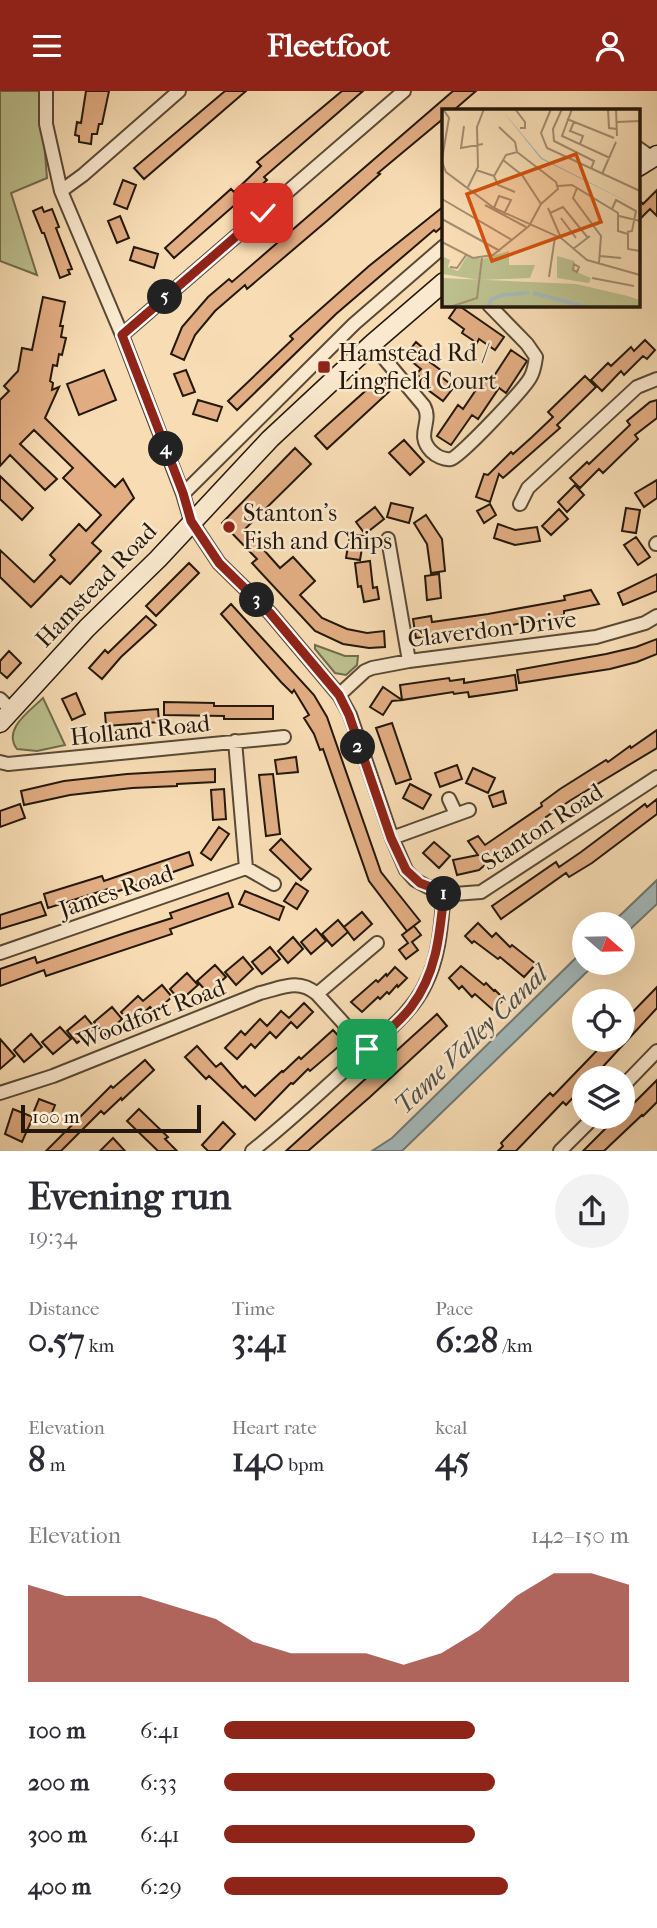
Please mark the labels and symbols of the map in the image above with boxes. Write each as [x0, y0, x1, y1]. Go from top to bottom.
inset map [442, 109, 640, 306]
pin [233, 183, 293, 243]
pin: 5 [148, 279, 182, 315]
place label: Hamstead Rd / Lingfield Court [338, 339, 497, 395]
marker: Hamstead Rd / Lingfield Court [316, 359, 332, 375]
pin: 4 [148, 431, 184, 467]
place label: Stanton's Fish and Chips [243, 499, 392, 555]
street label: Hamstead Road [30, 516, 163, 653]
marker: Stanton's Fish and Chips [221, 519, 237, 535]
pin: 3 [240, 582, 274, 617]
street label: Claverdon Drive [406, 605, 578, 653]
street label: Holland Road [69, 709, 212, 751]
pin: 2 [340, 729, 376, 765]
street label: Stanton Road [476, 777, 609, 877]
street label: James Road [53, 858, 178, 924]
pin: 1 [426, 877, 462, 911]
north arrow [572, 912, 635, 975]
water label: Tame Valley Canal [388, 957, 556, 1121]
street label: Woodfort Road [72, 973, 230, 1055]
pin [337, 1019, 397, 1079]
scale bar [21, 1102, 201, 1134]

